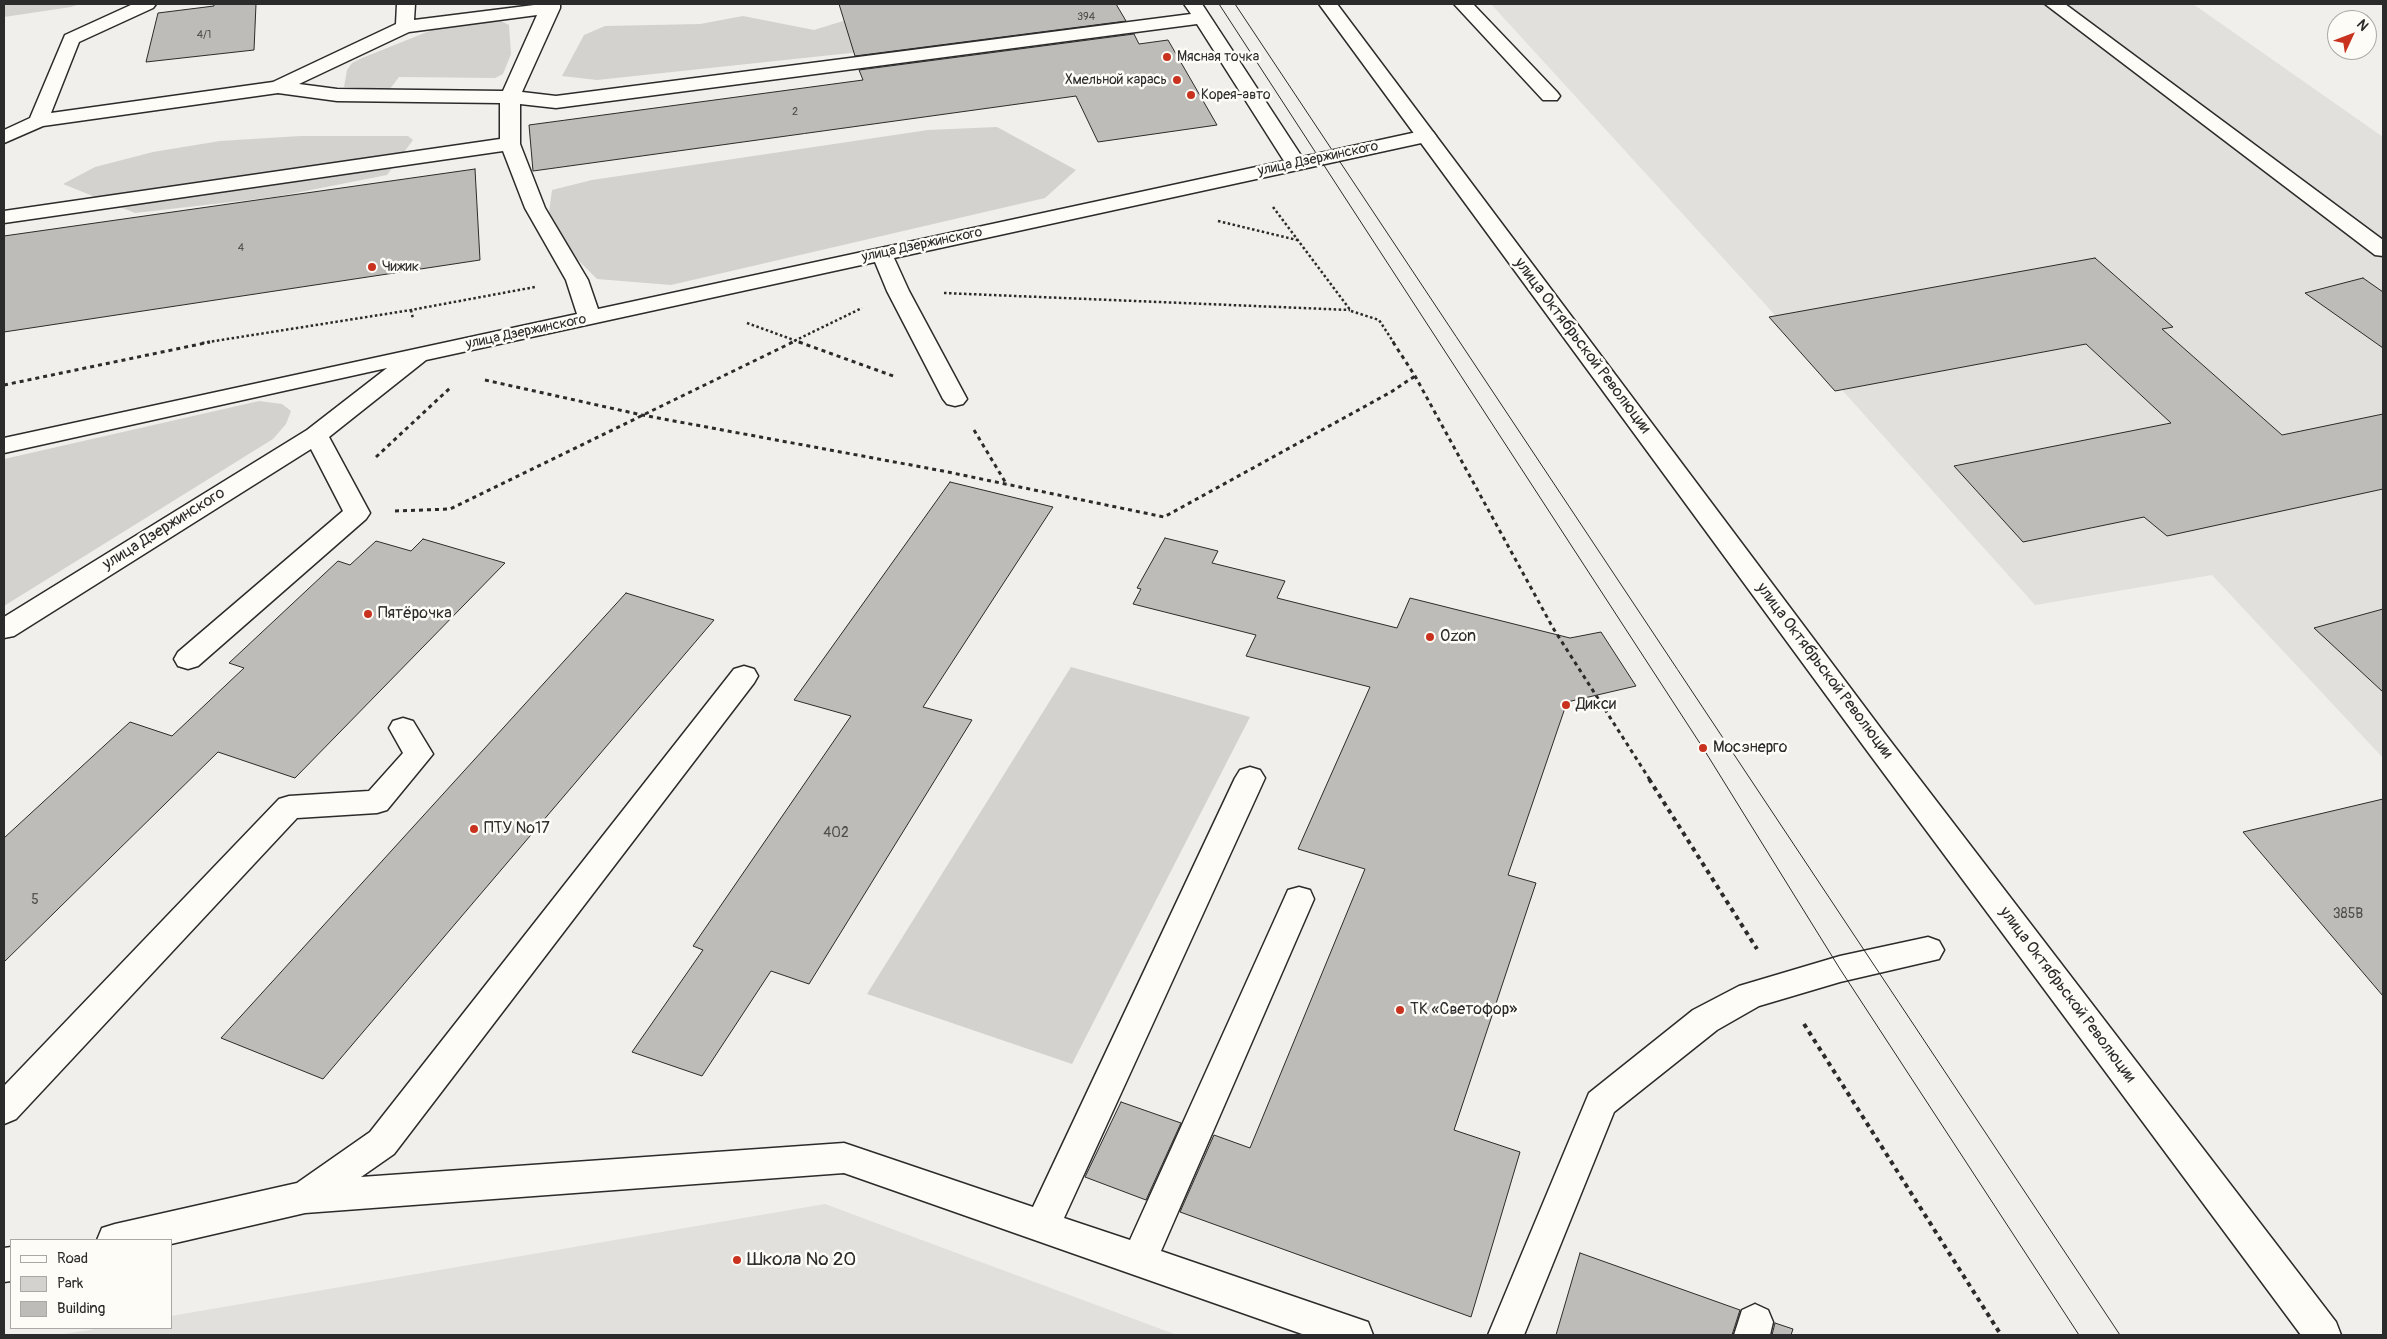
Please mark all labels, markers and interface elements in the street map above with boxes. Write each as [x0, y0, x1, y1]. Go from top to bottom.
house number: 394 [1077, 10, 1095, 24]
north arrow [2327, 10, 2377, 60]
text: N [2353, 16, 2372, 34]
house number: 4/1 [197, 28, 211, 42]
place label: Мясная точка [1177, 49, 1259, 65]
marker: Мясная точка [1161, 51, 1173, 63]
place label: Хмельной карась [1065, 72, 1167, 88]
marker: Хмельной карась [1171, 74, 1183, 86]
place label: Корея-авто [1201, 87, 1271, 103]
marker: Корея-авто [1185, 89, 1197, 101]
house number: 2 [792, 105, 798, 119]
street label: улица Дзержинского [1256, 138, 1380, 180]
street label: улица Дзержинского [860, 224, 984, 266]
house number: 4 [238, 241, 244, 255]
street label: улица Октябрьской Революции [1510, 254, 1654, 438]
place label: Чижик [382, 259, 419, 275]
marker: Чижик [366, 261, 378, 273]
street label: улица Дзержинского [464, 311, 588, 353]
street label: улица Дзержинского [99, 484, 229, 574]
street label: улица Октябрьской Революции [1752, 579, 1896, 763]
place label: Пятёрочка [378, 604, 452, 624]
marker: Пятёрочка [362, 608, 374, 620]
place label: Ozon [1440, 627, 1476, 647]
marker: Ozon [1424, 631, 1436, 643]
place label: Дикси [1576, 695, 1616, 715]
marker: Дикси [1560, 699, 1572, 711]
place label: Мосэнерго [1713, 738, 1787, 758]
marker: Мосэнерго [1697, 742, 1709, 754]
place label: ПТУ №17 [484, 819, 550, 839]
marker: ПТУ №17 [468, 823, 480, 835]
house number: 402 [823, 825, 849, 841]
house number: 5 [31, 892, 39, 908]
street label: улица Октябрьской Революции [1995, 903, 2139, 1087]
house number: 385В [2333, 906, 2363, 922]
place label: ТК «Светофор» [1410, 1000, 1517, 1020]
marker: ТК «Светофор» [1394, 1004, 1406, 1016]
legend [10, 1239, 172, 1329]
text: Road [57, 1249, 88, 1268]
place label: Школа № 20 [747, 1249, 856, 1271]
marker: Школа № 20 [731, 1254, 743, 1266]
text: Park [57, 1274, 83, 1293]
text: Building [57, 1299, 105, 1318]

